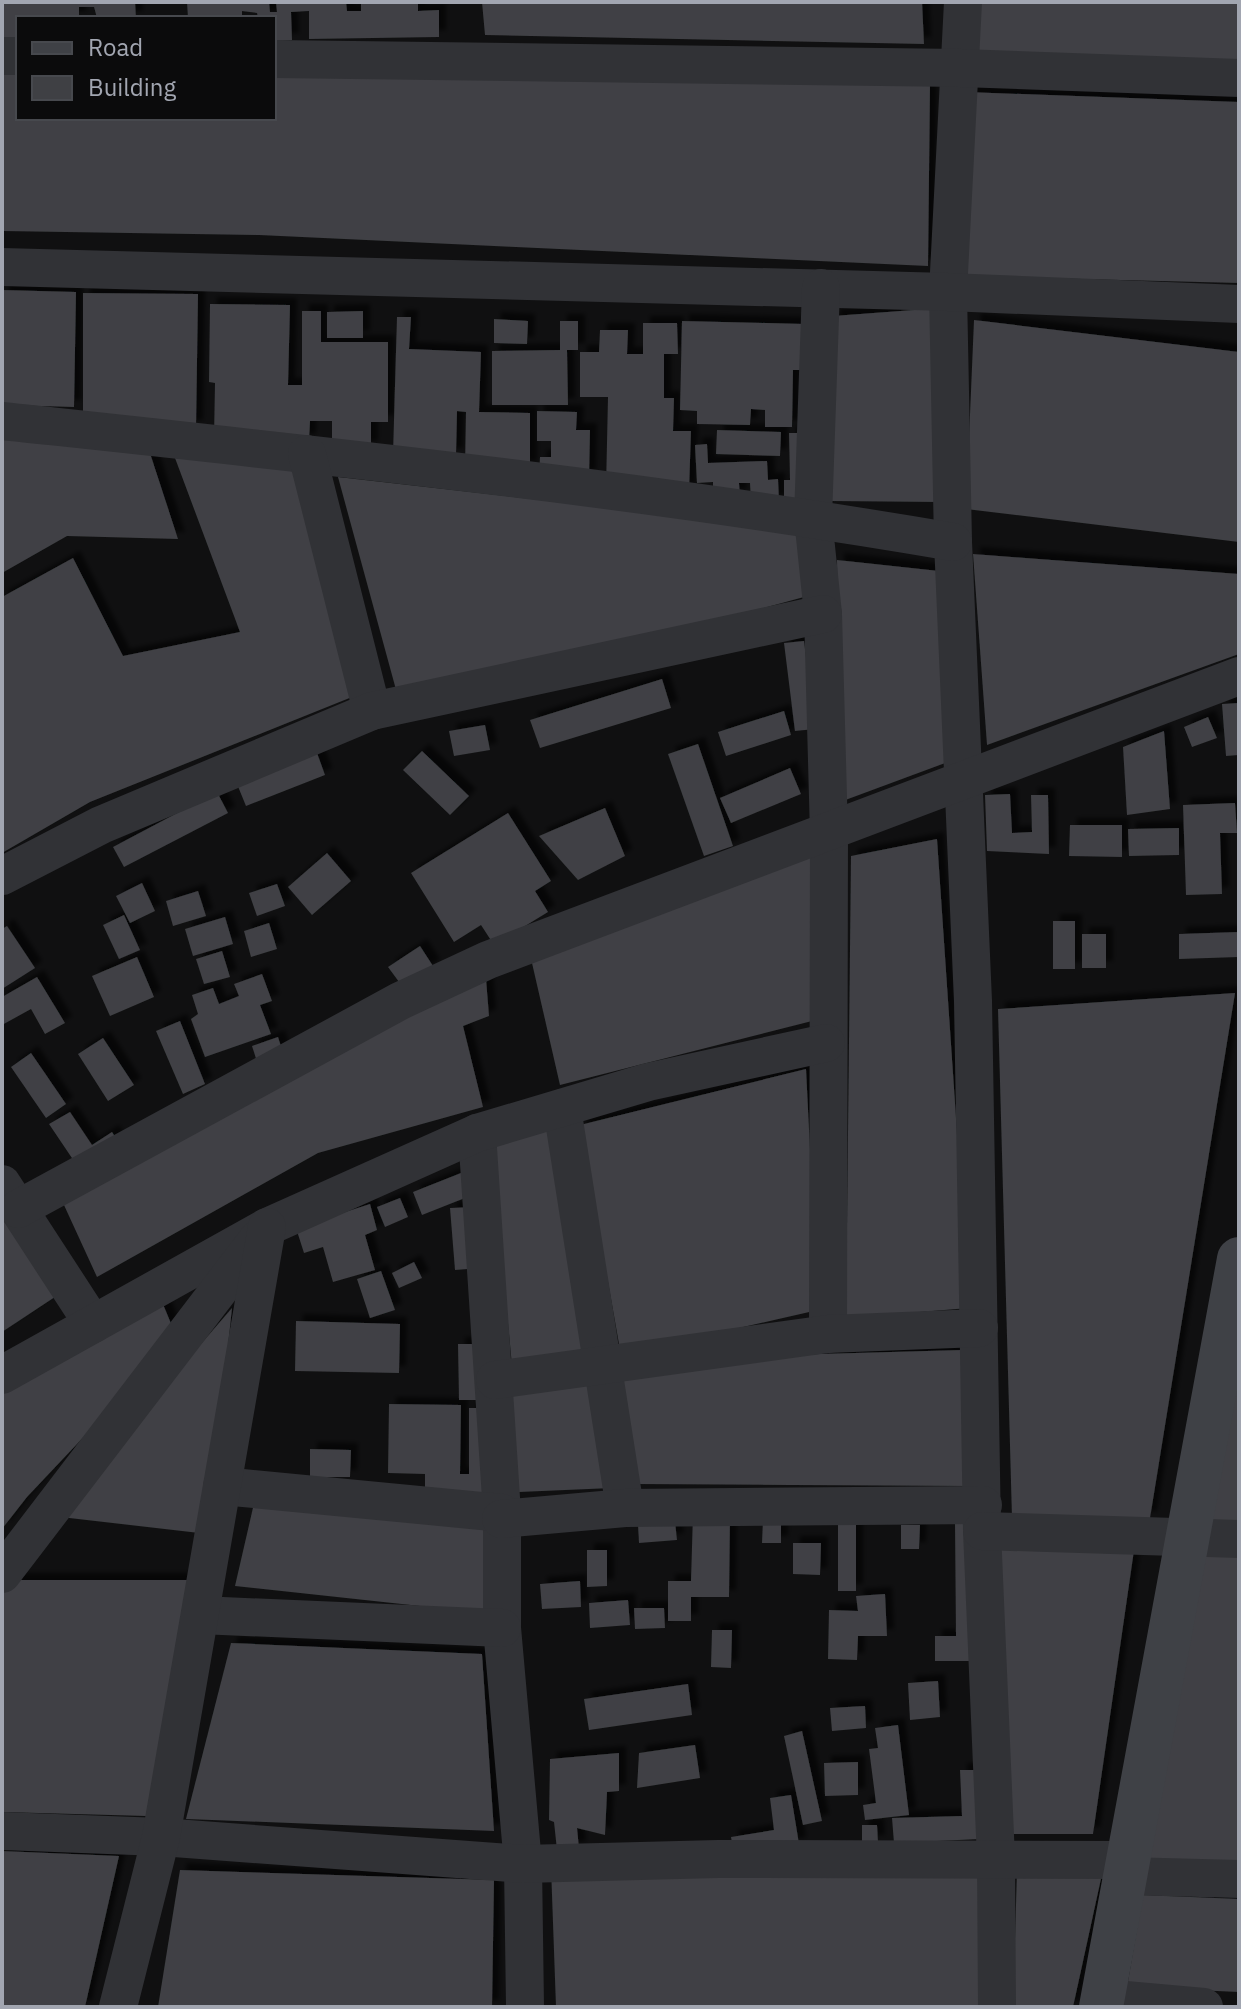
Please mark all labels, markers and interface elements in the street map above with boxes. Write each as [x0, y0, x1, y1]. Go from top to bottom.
legend [16, 16, 276, 120]
text: Road [88, 31, 143, 63]
text: Building [88, 71, 176, 103]

